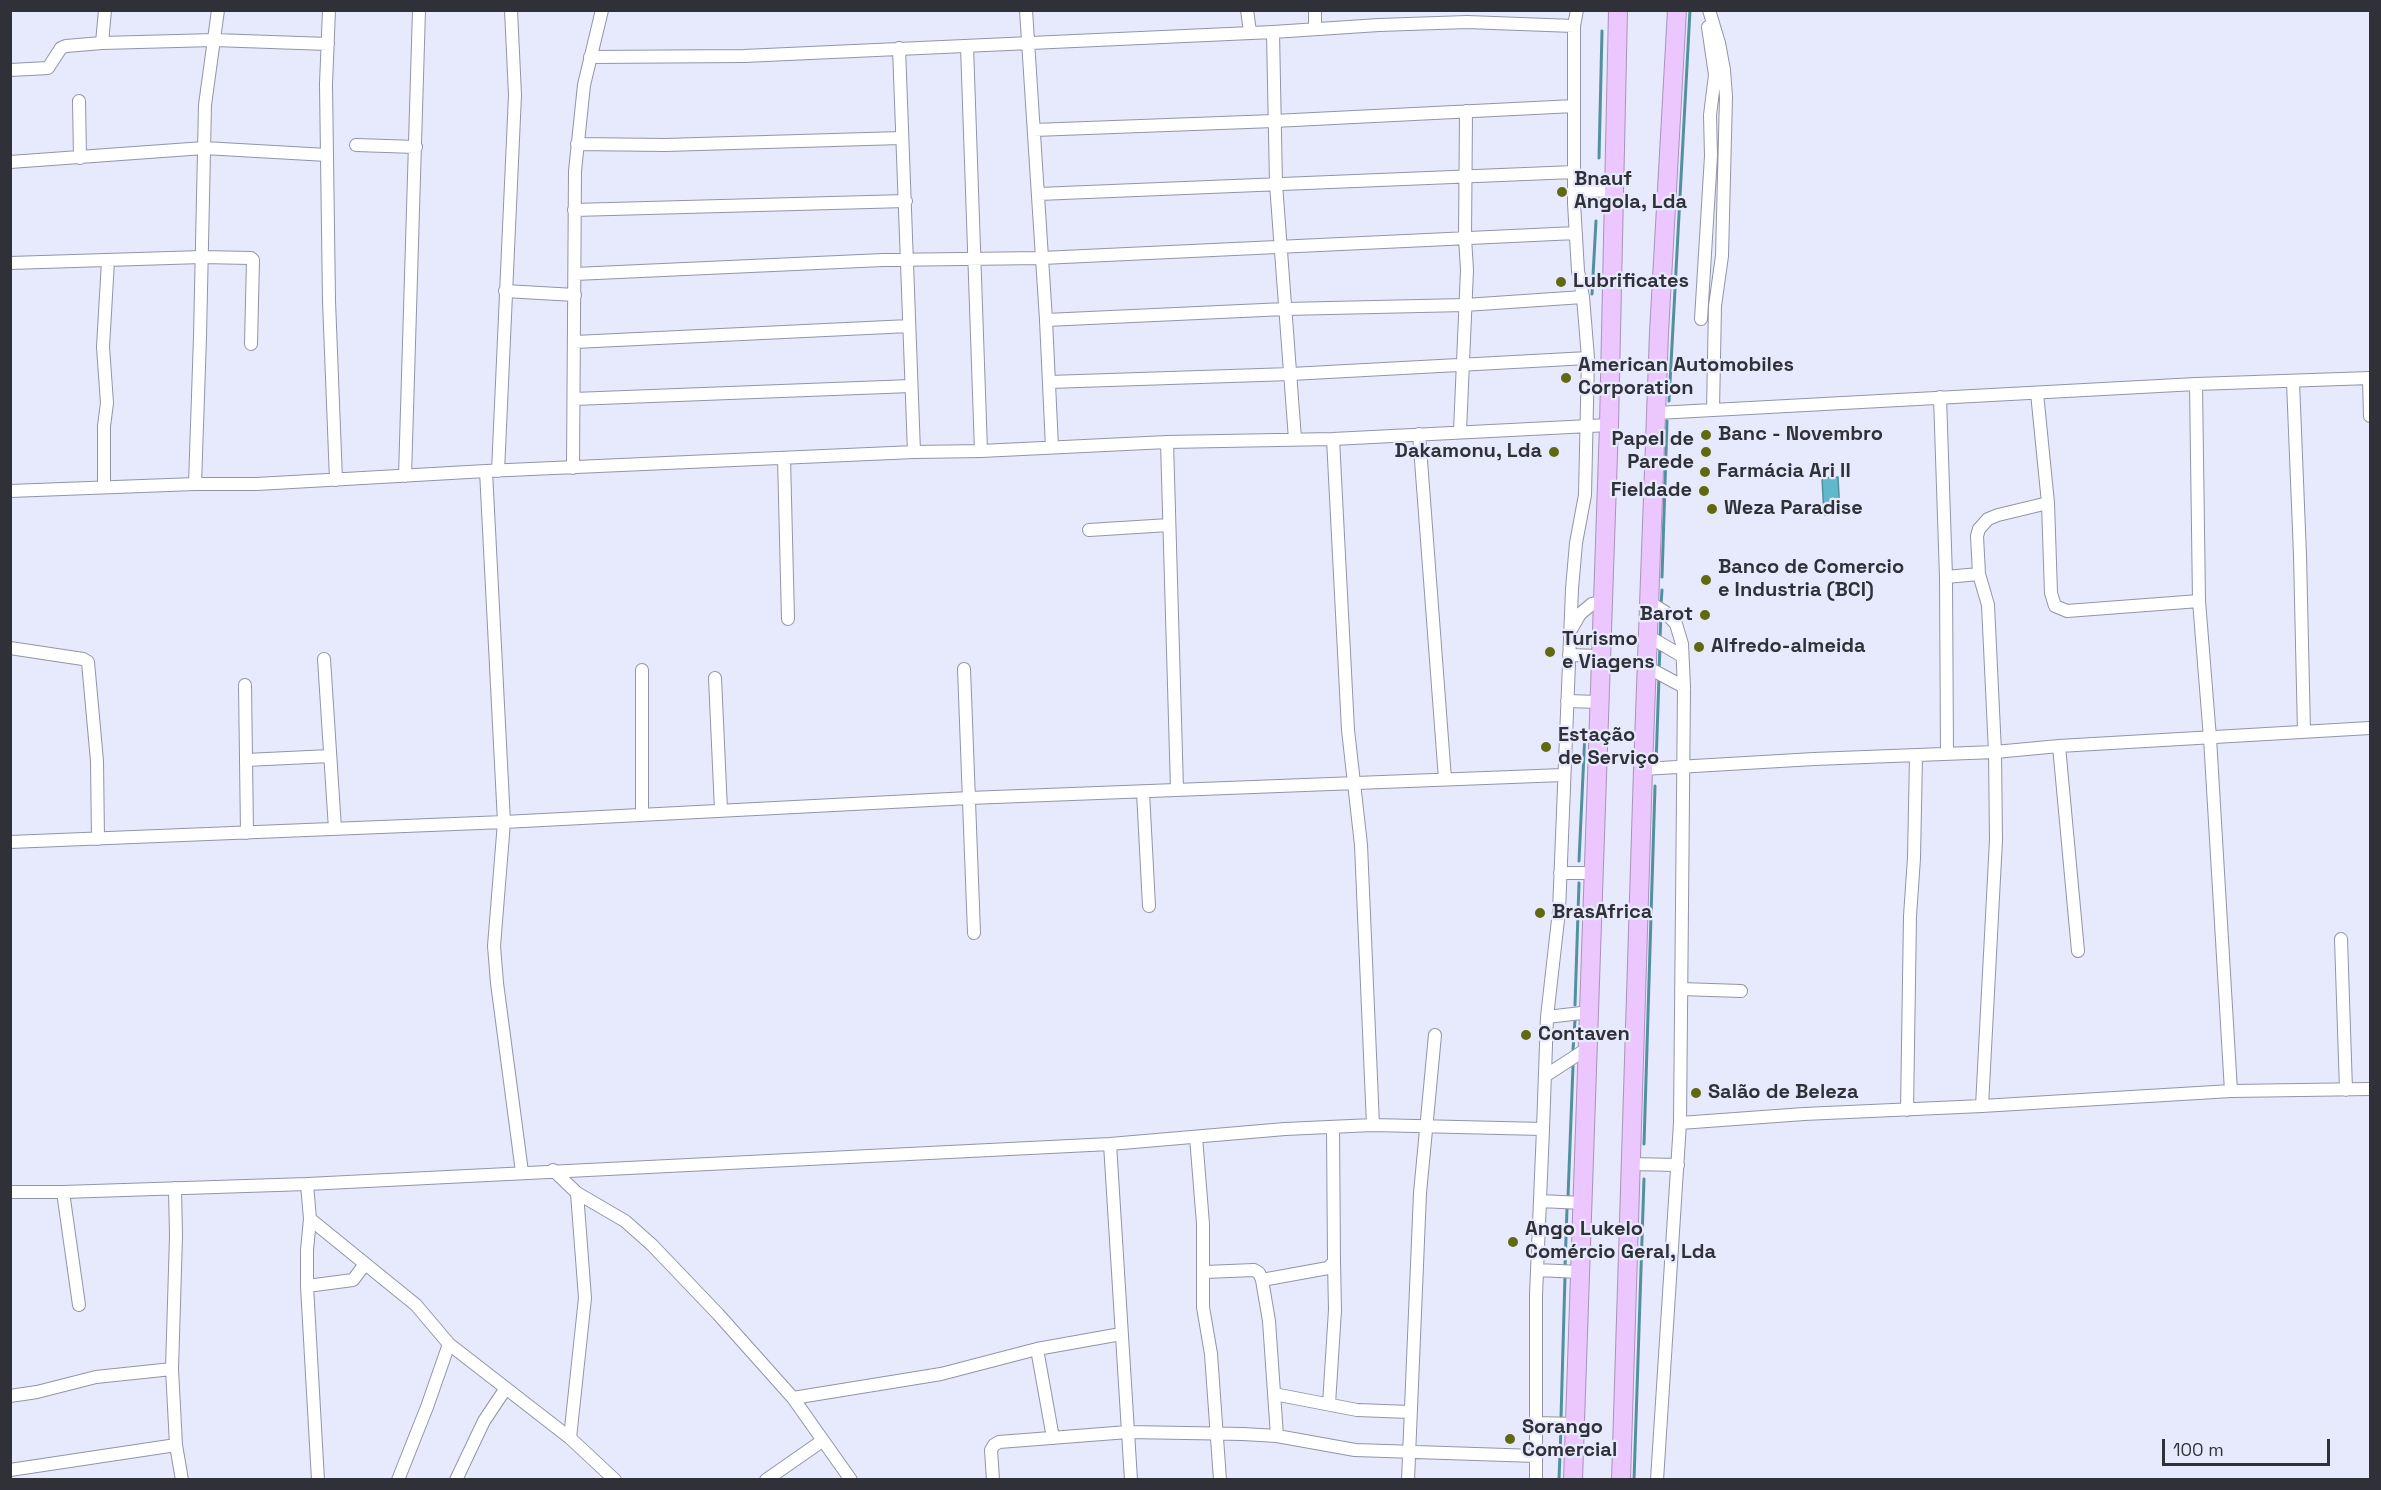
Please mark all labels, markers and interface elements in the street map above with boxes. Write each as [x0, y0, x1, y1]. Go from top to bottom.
place label: Bnauf Angola, Lda [1574, 168, 1687, 215]
marker: Bnauf Angola, Lda [1555, 185, 1569, 199]
place label: Lubrificates [1573, 270, 1689, 294]
marker: Lubrificates [1554, 275, 1568, 289]
place label: American Automobiles Corporation [1578, 354, 1794, 401]
marker: American Automobiles Corporation [1559, 371, 1573, 385]
place label: Banc - Novembro [1718, 423, 1883, 447]
place label: Papel de Parede [1612, 428, 1694, 475]
marker: Banc - Novembro [1699, 428, 1713, 442]
place label: Dakamonu, Lda [1395, 440, 1542, 464]
marker: Dakamonu, Lda [1547, 445, 1561, 459]
marker: Papel de Parede [1699, 445, 1713, 459]
place label: Farmácia Ari II [1717, 460, 1851, 484]
marker: Farmácia Ari II [1698, 465, 1712, 479]
place label: Fieldade [1611, 479, 1692, 503]
marker: Fieldade [1697, 484, 1711, 498]
place label: Weza Paradise [1724, 497, 1863, 521]
marker: Weza Paradise [1705, 502, 1719, 516]
place label: Banco de Comercio e Industria (BCI) [1718, 556, 1904, 603]
marker: Banco de Comercio e Industria (BCI) [1699, 573, 1713, 587]
place label: Barot [1640, 603, 1693, 627]
marker: Barot [1698, 608, 1712, 622]
place label: Turismo e Viagens [1562, 628, 1655, 675]
place label: Alfredo-almeida [1711, 635, 1866, 659]
marker: Alfredo-almeida [1692, 640, 1706, 654]
marker: Turismo e Viagens [1543, 645, 1557, 659]
place label: Estação de Serviço [1558, 724, 1659, 771]
marker: Estação de Serviço [1539, 740, 1553, 754]
place label: BrasAfrica [1552, 901, 1652, 925]
marker: BrasAfrica [1533, 906, 1547, 920]
place label: Contaven [1538, 1023, 1630, 1047]
marker: Contaven [1519, 1028, 1533, 1042]
place label: Salão de Beleza [1708, 1081, 1858, 1105]
marker: Salão de Beleza [1689, 1086, 1703, 1100]
place label: Ango Lukelo Comércio Geral, Lda [1525, 1218, 1716, 1265]
marker: Ango Lukelo Comércio Geral, Lda [1506, 1235, 1520, 1249]
place label: Sorango Comercial [1522, 1416, 1617, 1463]
scale bar [2165, 1427, 2333, 1465]
marker: Sorango Comercial [1503, 1432, 1517, 1446]
text: 100 m [2173, 1438, 2224, 1461]

